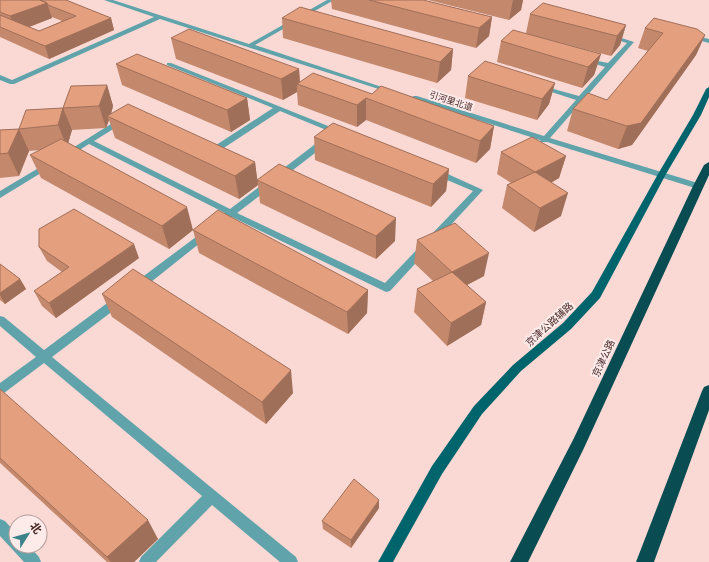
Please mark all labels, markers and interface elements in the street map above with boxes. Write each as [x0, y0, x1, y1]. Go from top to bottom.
street label: 引河里北道 [428, 88, 474, 113]
street label: 京津公路辅路 [523, 299, 575, 349]
street label: 京津公路 [589, 337, 617, 379]
north arrow [8, 514, 48, 554]
text: 北 [28, 519, 45, 536]

